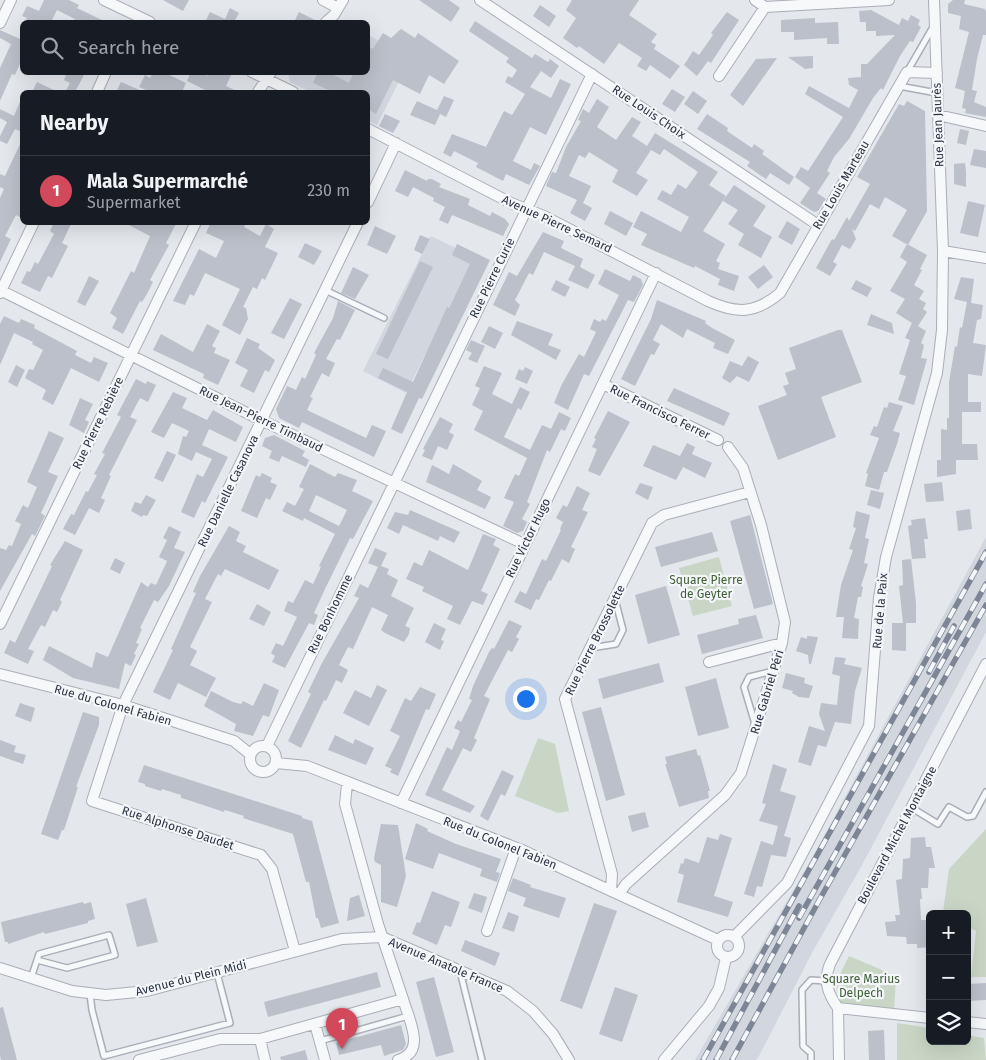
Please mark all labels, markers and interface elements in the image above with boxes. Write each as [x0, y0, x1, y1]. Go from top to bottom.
search box [20, 20, 370, 75]
icon: search [38, 34, 66, 62]
text: Search here [78, 36, 179, 59]
street label: Rue Louis Choix [610, 82, 689, 142]
street label: Rue Jean Jaurès [930, 82, 946, 167]
text: Nearby [40, 110, 108, 136]
street label: Rue Louis Marteau [810, 138, 872, 232]
text: Mala Supermarché [87, 170, 248, 193]
text: 1 [52, 181, 60, 200]
text: 230 m [307, 181, 350, 200]
street label: Avenue Pierre Semard [500, 192, 614, 256]
text: Supermarket [87, 193, 181, 212]
street label: Rue Pierre Curie [467, 236, 517, 320]
street label: Rue Pierre Rebière [70, 375, 126, 471]
street label: Rue Francisco Ferrer [608, 382, 713, 442]
street label: Rue Jean-Pierre Timbaud [197, 383, 325, 455]
street label: Rue Danielle Casanova [195, 433, 261, 549]
street label: Rue Victor Hugo [503, 496, 553, 580]
street label: Rue Bonhomme [305, 572, 355, 656]
street label: Rue de la Paix [870, 572, 890, 650]
park label: Square Pierre de Geyter [669, 573, 743, 601]
street label: Rue Pierre Brossolette [562, 582, 628, 698]
street label: Rue Gabriel Péri [747, 648, 787, 736]
street label: Rue du Colonel Fabien [53, 682, 173, 728]
your location [513, 686, 539, 712]
street label: Boulevard Michel Montaigne [855, 764, 939, 906]
street label: Rue Alphonse Daudet [120, 803, 236, 853]
street label: Rue du Colonel Fabien [441, 814, 559, 872]
map controls [926, 910, 971, 1045]
button: + [926, 910, 971, 955]
street label: Avenue Anatole France [387, 935, 505, 995]
button: − [926, 955, 971, 1000]
street label: Avenue du Plein Midi [134, 957, 248, 999]
park label: Square Marius Delpech [822, 972, 900, 1000]
button: layers [926, 1000, 971, 1045]
pin: 1 [326, 1008, 358, 1049]

